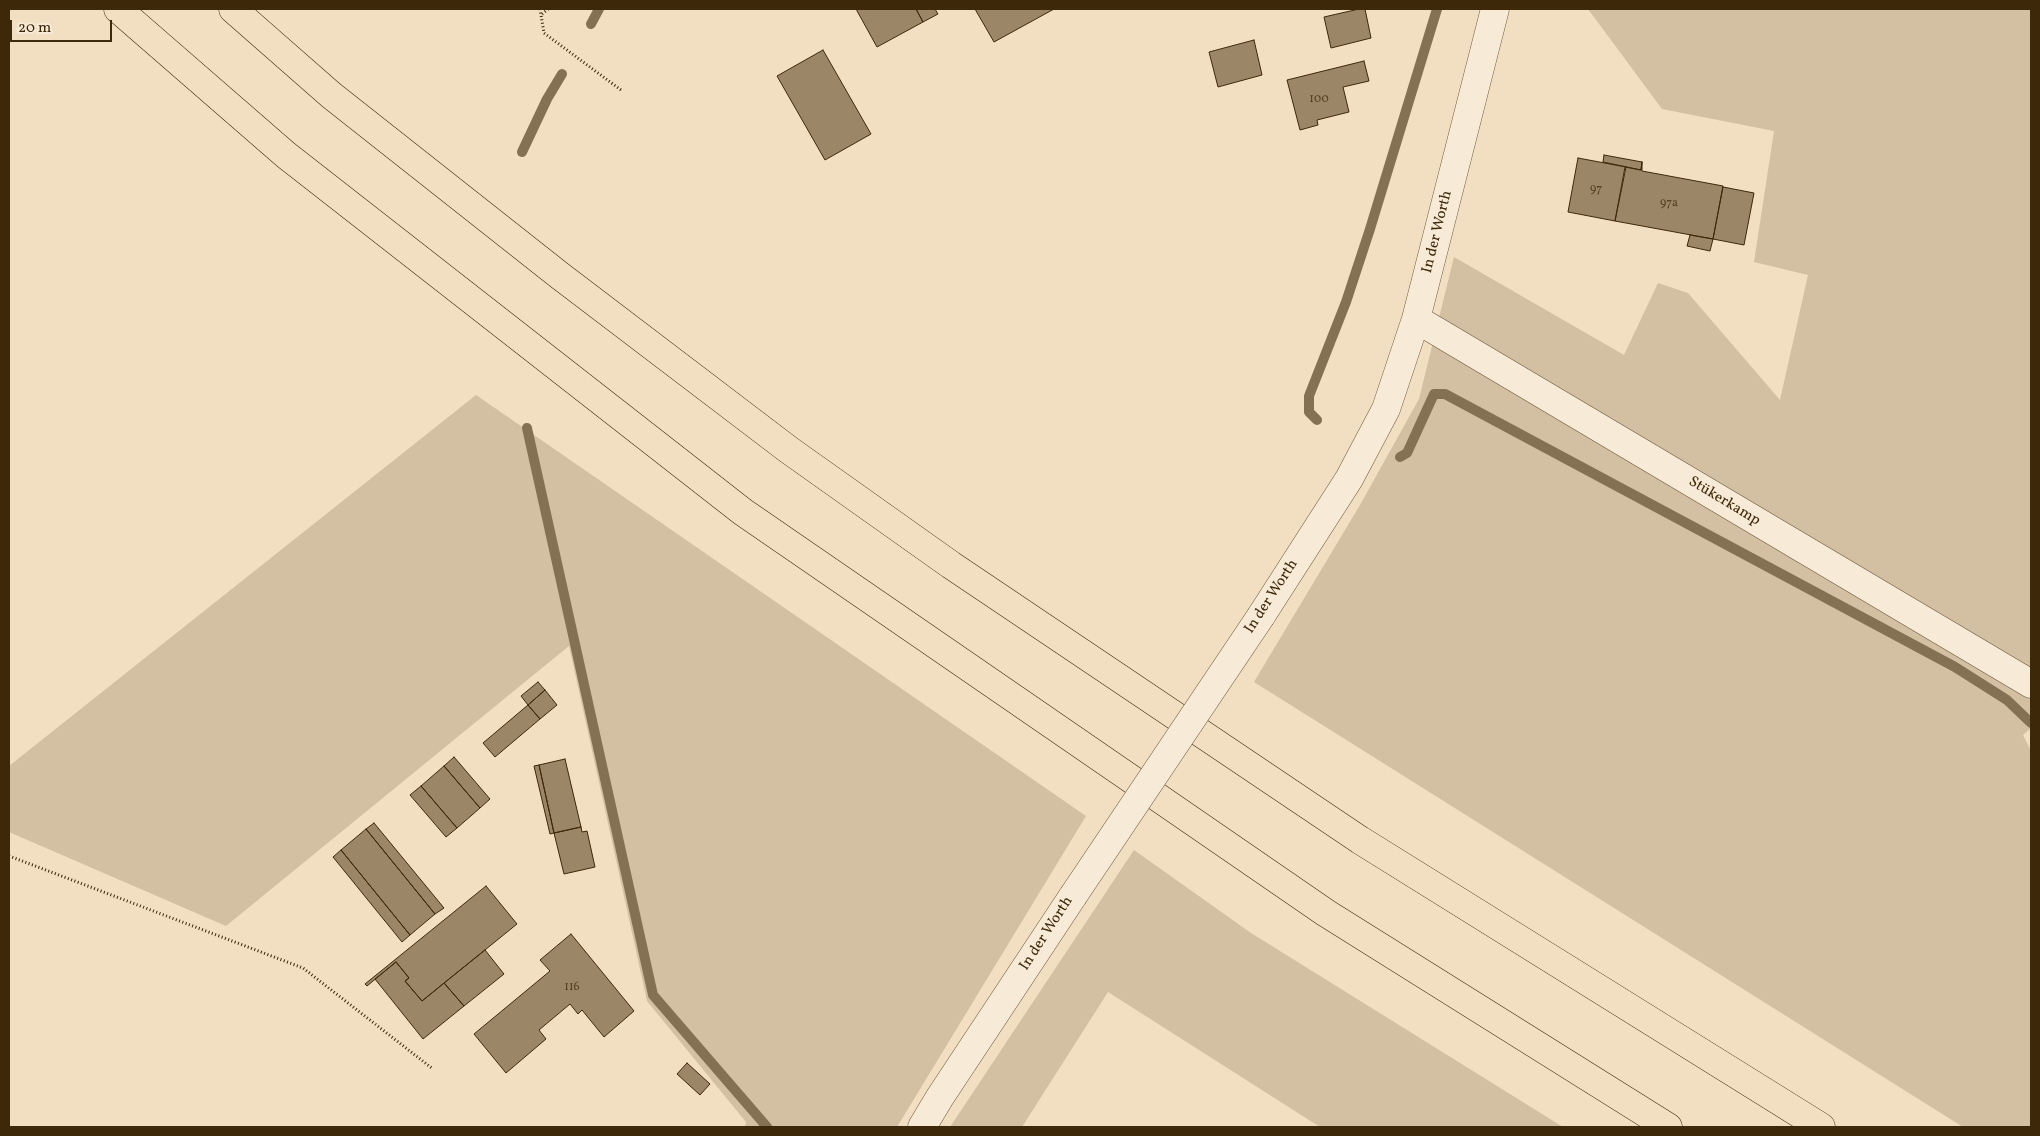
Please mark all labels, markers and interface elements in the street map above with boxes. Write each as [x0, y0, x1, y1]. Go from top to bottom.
scale bar [12, 10, 115, 42]
text: 20 m [18, 18, 51, 39]
house number: 100 [1309, 93, 1329, 107]
house number: 97 [1590, 183, 1602, 197]
street label: In der Worth [1419, 189, 1457, 275]
house number: 97a [1660, 197, 1678, 211]
street label: Stükerkamp [1685, 473, 1763, 531]
street label: In der Worth [1241, 557, 1303, 637]
street label: In der Worth [1016, 894, 1078, 974]
house number: 116 [564, 981, 580, 995]

